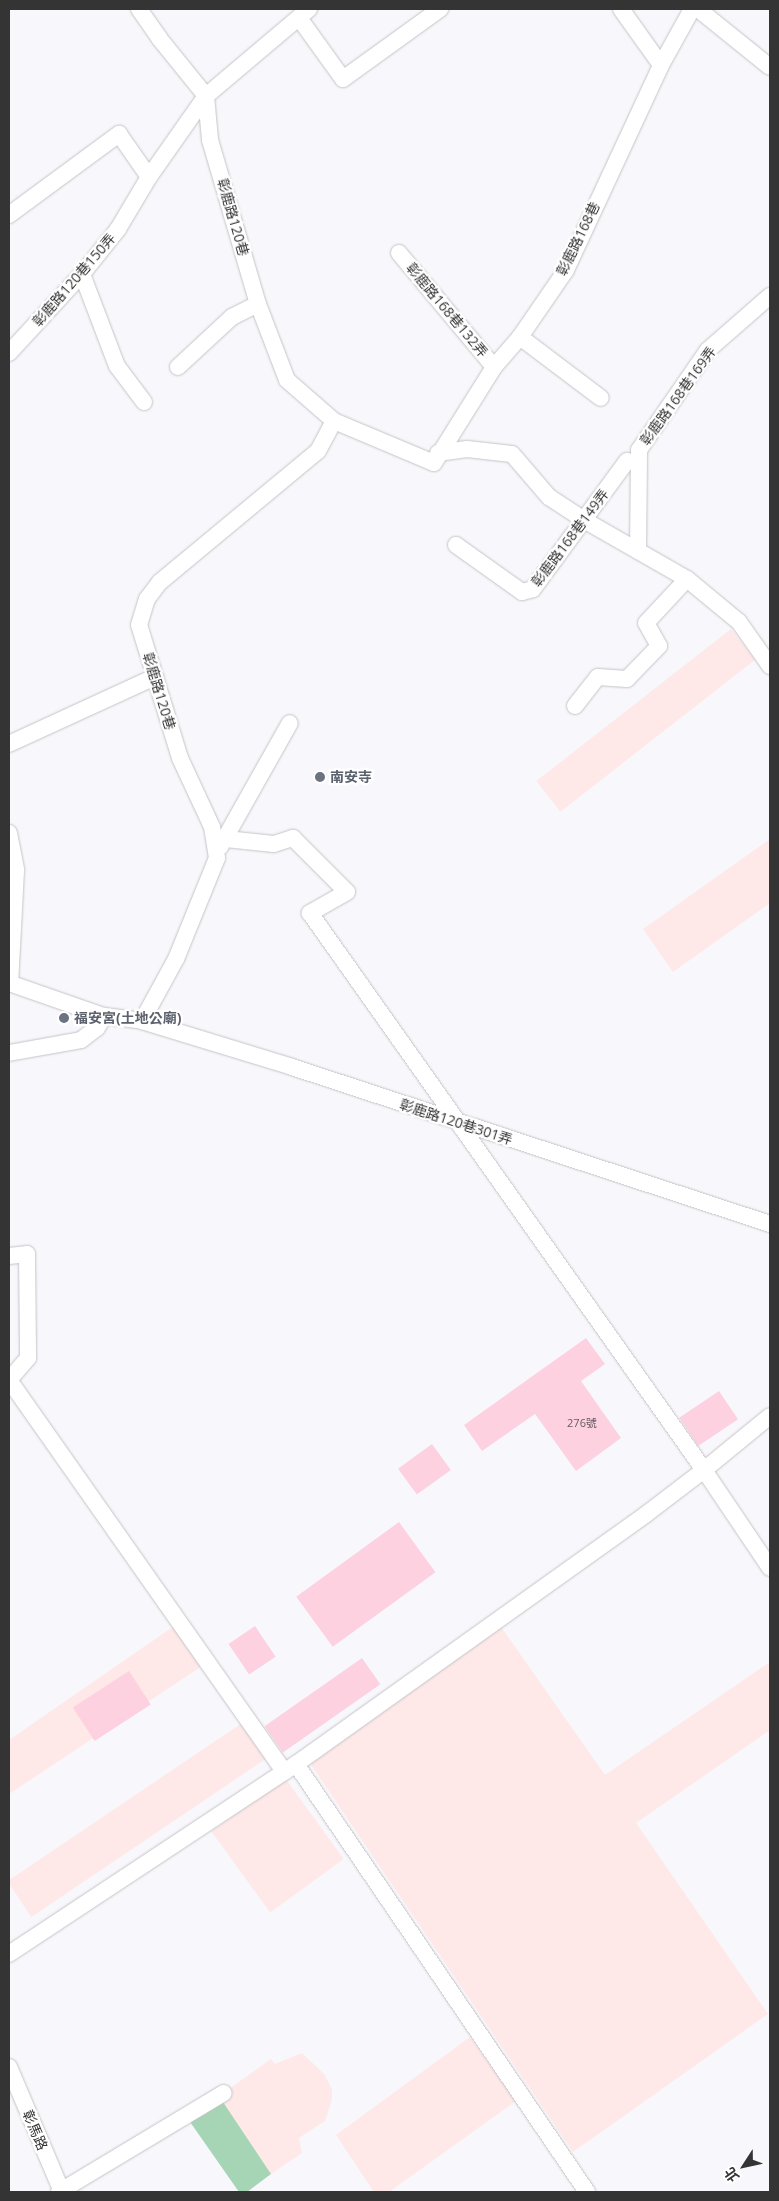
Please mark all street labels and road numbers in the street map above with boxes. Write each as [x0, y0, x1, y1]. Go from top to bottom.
street label: 彰鹿路120巷 [214, 176, 252, 258]
street label: 彰鹿路168巷 [553, 199, 603, 279]
street label: 彰鹿路120巷150弄 [29, 230, 119, 330]
street label: 彰鹿路168巷132弄 [403, 259, 491, 361]
street label: 彰鹿路168巷169弄 [637, 343, 719, 449]
street label: 彰鹿路168巷149弄 [528, 486, 612, 590]
street label: 彰鹿路120巷 [139, 650, 179, 732]
street label: 彰鹿路120巷301弄 [397, 1096, 515, 1148]
street label: 彰馬路 [19, 2107, 51, 2153]

